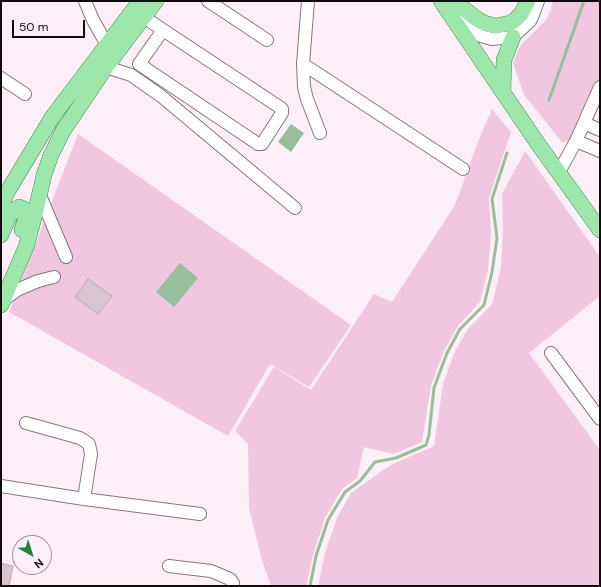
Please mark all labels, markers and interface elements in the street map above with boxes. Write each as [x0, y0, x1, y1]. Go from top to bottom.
scale bar [14, 12, 87, 38]
text: 50 m [19, 19, 48, 35]
north arrow [12, 535, 52, 575]
text: N [31, 556, 46, 572]

